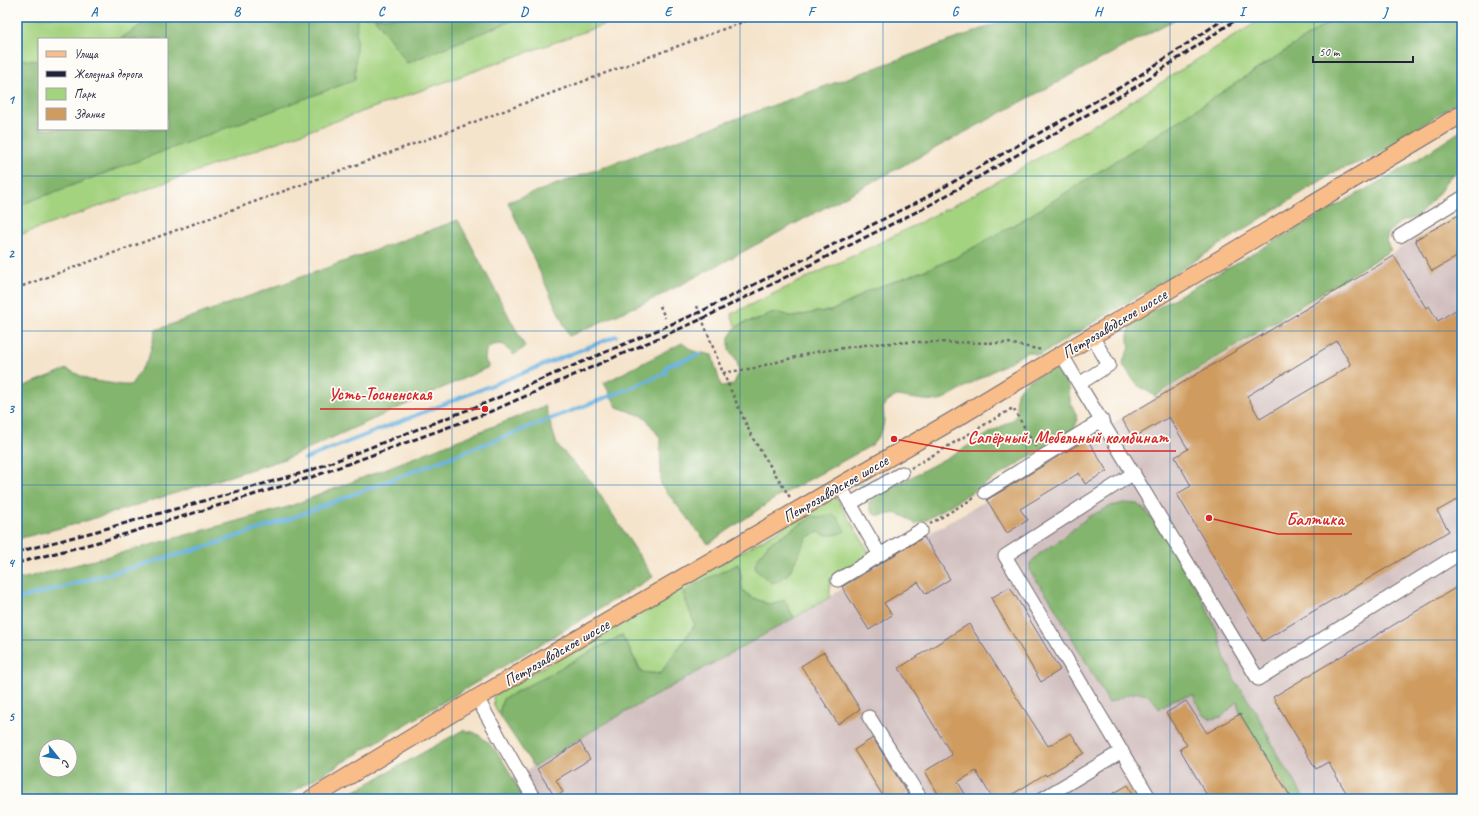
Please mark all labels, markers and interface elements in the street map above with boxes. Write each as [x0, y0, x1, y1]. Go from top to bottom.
text: A [91, 4, 99, 20]
text: B [234, 4, 242, 20]
text: C [378, 4, 386, 20]
text: D [520, 4, 529, 20]
text: E [665, 4, 674, 20]
text: F [808, 4, 817, 20]
text: G [952, 4, 960, 20]
text: H [1094, 4, 1104, 20]
text: I [1239, 4, 1248, 20]
text: J [1382, 4, 1389, 20]
legend [38, 38, 168, 130]
scale bar [1313, 38, 1413, 64]
text: 50 m [1319, 44, 1341, 60]
text: Улица [74, 46, 99, 62]
text: Железная дорога [74, 66, 143, 82]
text: Парк [74, 86, 97, 102]
text: 1 [8, 92, 16, 108]
text: Здание [74, 106, 105, 122]
text: 2 [8, 246, 15, 262]
street label: Петрозаводское шоссе [1059, 284, 1172, 363]
callout: Усть-Тосненская [320, 380, 440, 409]
text: Усть-Тосненская [328, 384, 433, 405]
text: 3 [8, 401, 15, 417]
callout: Сапёрный, Мебельный комбинат [960, 422, 1176, 451]
text: Сапёрный, Мебельный комбинат [968, 427, 1169, 448]
street label: Петрозаводское шоссе [779, 450, 893, 527]
callout: Балтика [1278, 505, 1352, 534]
text: Балтика [1286, 509, 1345, 530]
text: 4 [8, 555, 16, 571]
street label: Петрозаводское шоссе [500, 614, 614, 691]
text: 5 [8, 709, 15, 725]
north arrow [38, 738, 78, 778]
text: С [58, 757, 74, 770]

